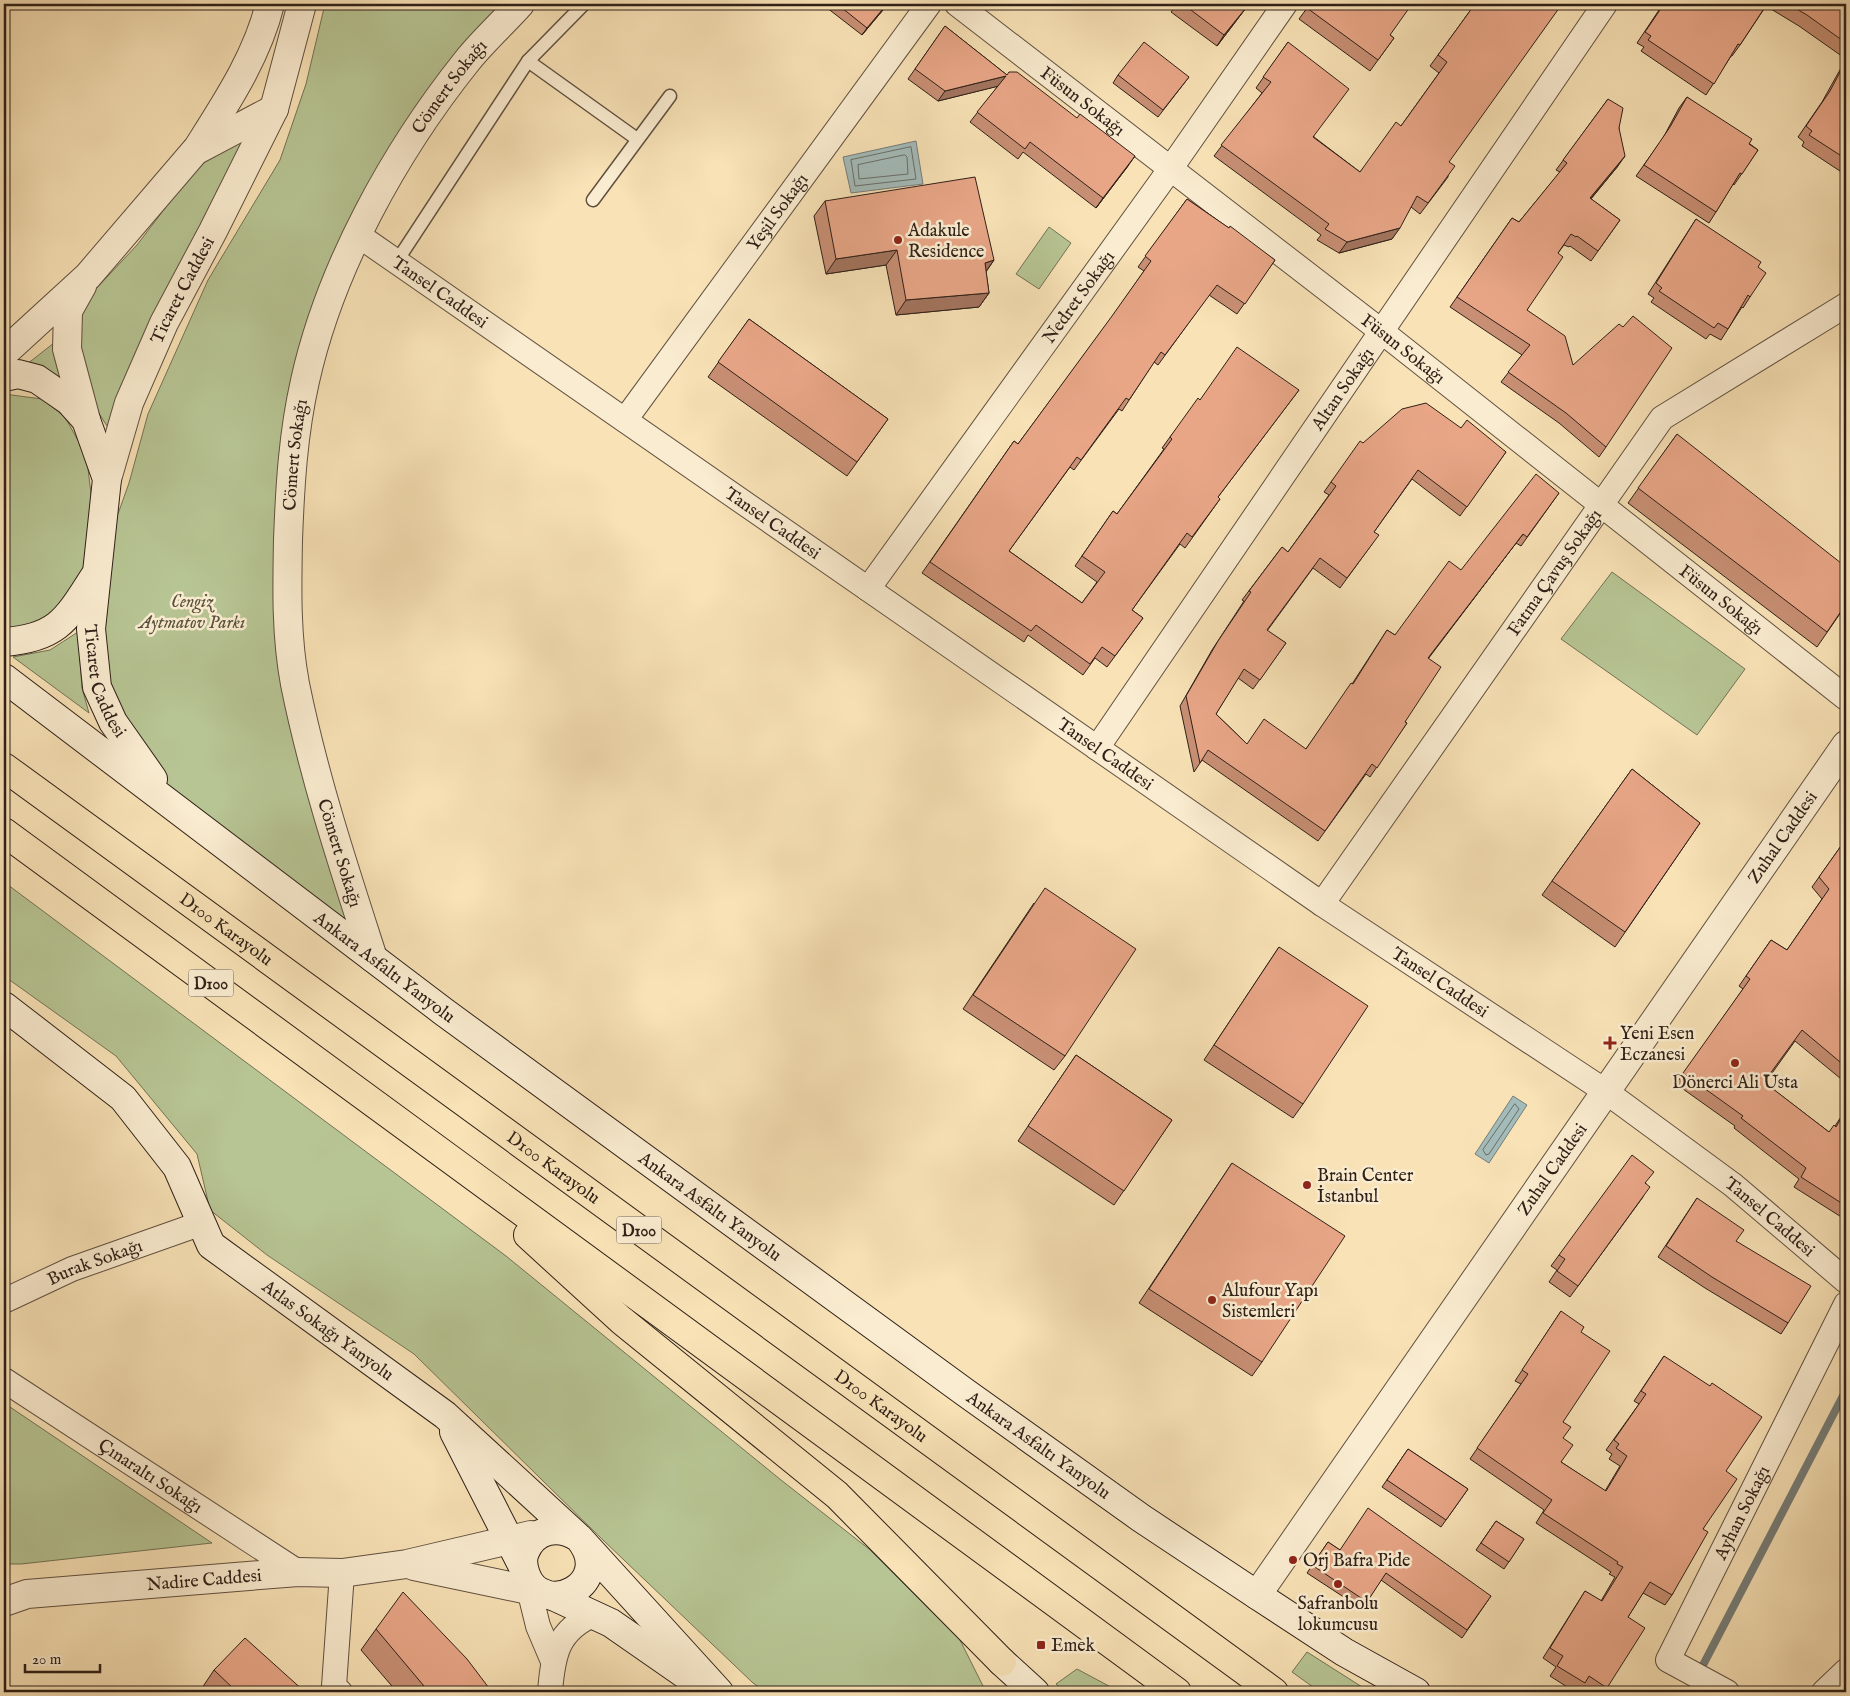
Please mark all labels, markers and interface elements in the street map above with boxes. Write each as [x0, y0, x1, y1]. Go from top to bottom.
street label: Cömert Sokağı [407, 35, 493, 139]
street label: Füsun Sokağı [1035, 62, 1129, 142]
street label: Yeşil Sokağı [742, 169, 814, 256]
place label: Adakule Residence [907, 220, 984, 264]
street label: Ticaret Caddesi [146, 233, 221, 348]
marker: Adakule Residence [892, 234, 904, 246]
street label: Nedret Sokağı [1038, 247, 1121, 349]
street label: Tansel Caddesi [387, 252, 492, 335]
street label: Füsun Sokağı [1356, 310, 1449, 390]
street label: Altan Sokağı [1307, 344, 1380, 436]
street label: Cömert Sokağı [279, 397, 314, 511]
street label: Tansel Caddesi [720, 483, 825, 566]
street label: Fatma Çavuş Sokağı [1503, 505, 1608, 641]
street label: Füsun Sokağı [1674, 561, 1767, 641]
park label: Cengiz Aytmatov Parkı [137, 591, 245, 635]
street label: Ticaret Caddesi [78, 623, 131, 743]
street label: Tansel Caddesi [1052, 714, 1157, 797]
street label: Zuhal Caddesi [1743, 787, 1824, 889]
street label: Cömert Sokağı [311, 796, 366, 911]
street label: D100 Karayolu [174, 888, 277, 972]
street label: Ankara Asfaltı Yanyolu [308, 907, 459, 1029]
street label: Tansel Caddesi [1386, 943, 1492, 1024]
road number: D100 [188, 970, 234, 996]
place label: Yeni Esen Eczanesi [1620, 1023, 1695, 1067]
marker: Yeni Esen Eczanesi [1604, 1037, 1616, 1049]
marker: Dönerci Ali Usta [1729, 1057, 1741, 1069]
place label: Dönerci Ali Usta [1672, 1072, 1798, 1095]
street label: Zuhal Caddesi [1513, 1119, 1593, 1221]
street label: D100 Karayolu [502, 1127, 604, 1210]
street label: Ankara Asfaltı Yanyolu [632, 1147, 785, 1267]
place label: Brain Center İstanbul [1317, 1165, 1414, 1209]
street label: Tansel Caddesi [1719, 1173, 1819, 1263]
marker: Brain Center İstanbul [1301, 1179, 1313, 1191]
road number: D100 [616, 1216, 662, 1244]
street label: Burak Sokağı [44, 1235, 146, 1292]
street label: Atlas Sokağı Yanyolu [256, 1275, 398, 1387]
place label: Alufour Yapı Sistemleri [1221, 1280, 1319, 1324]
marker: Alufour Yapı Sistemleri [1206, 1294, 1218, 1306]
street label: D100 Karayolu [829, 1365, 931, 1449]
street label: Ankara Asfaltı Yanyolu [961, 1386, 1114, 1505]
street label: Çınaraltı Sokağı [93, 1434, 206, 1520]
street label: Ayhan Sokağı [1709, 1462, 1776, 1565]
place label: Orj Bafra Pide [1303, 1550, 1410, 1573]
marker: Orj Bafra Pide [1287, 1554, 1299, 1566]
street label: Nadire Caddesi [146, 1565, 263, 1597]
marker: Safranbolu lokumcusu [1332, 1578, 1344, 1590]
place label: Safranbolu lokumcusu [1298, 1593, 1378, 1637]
place label: Emek [1051, 1635, 1096, 1658]
marker: Emek [1035, 1639, 1047, 1651]
scale bar [25, 1641, 100, 1673]
text: 20 m [32, 1650, 62, 1669]

